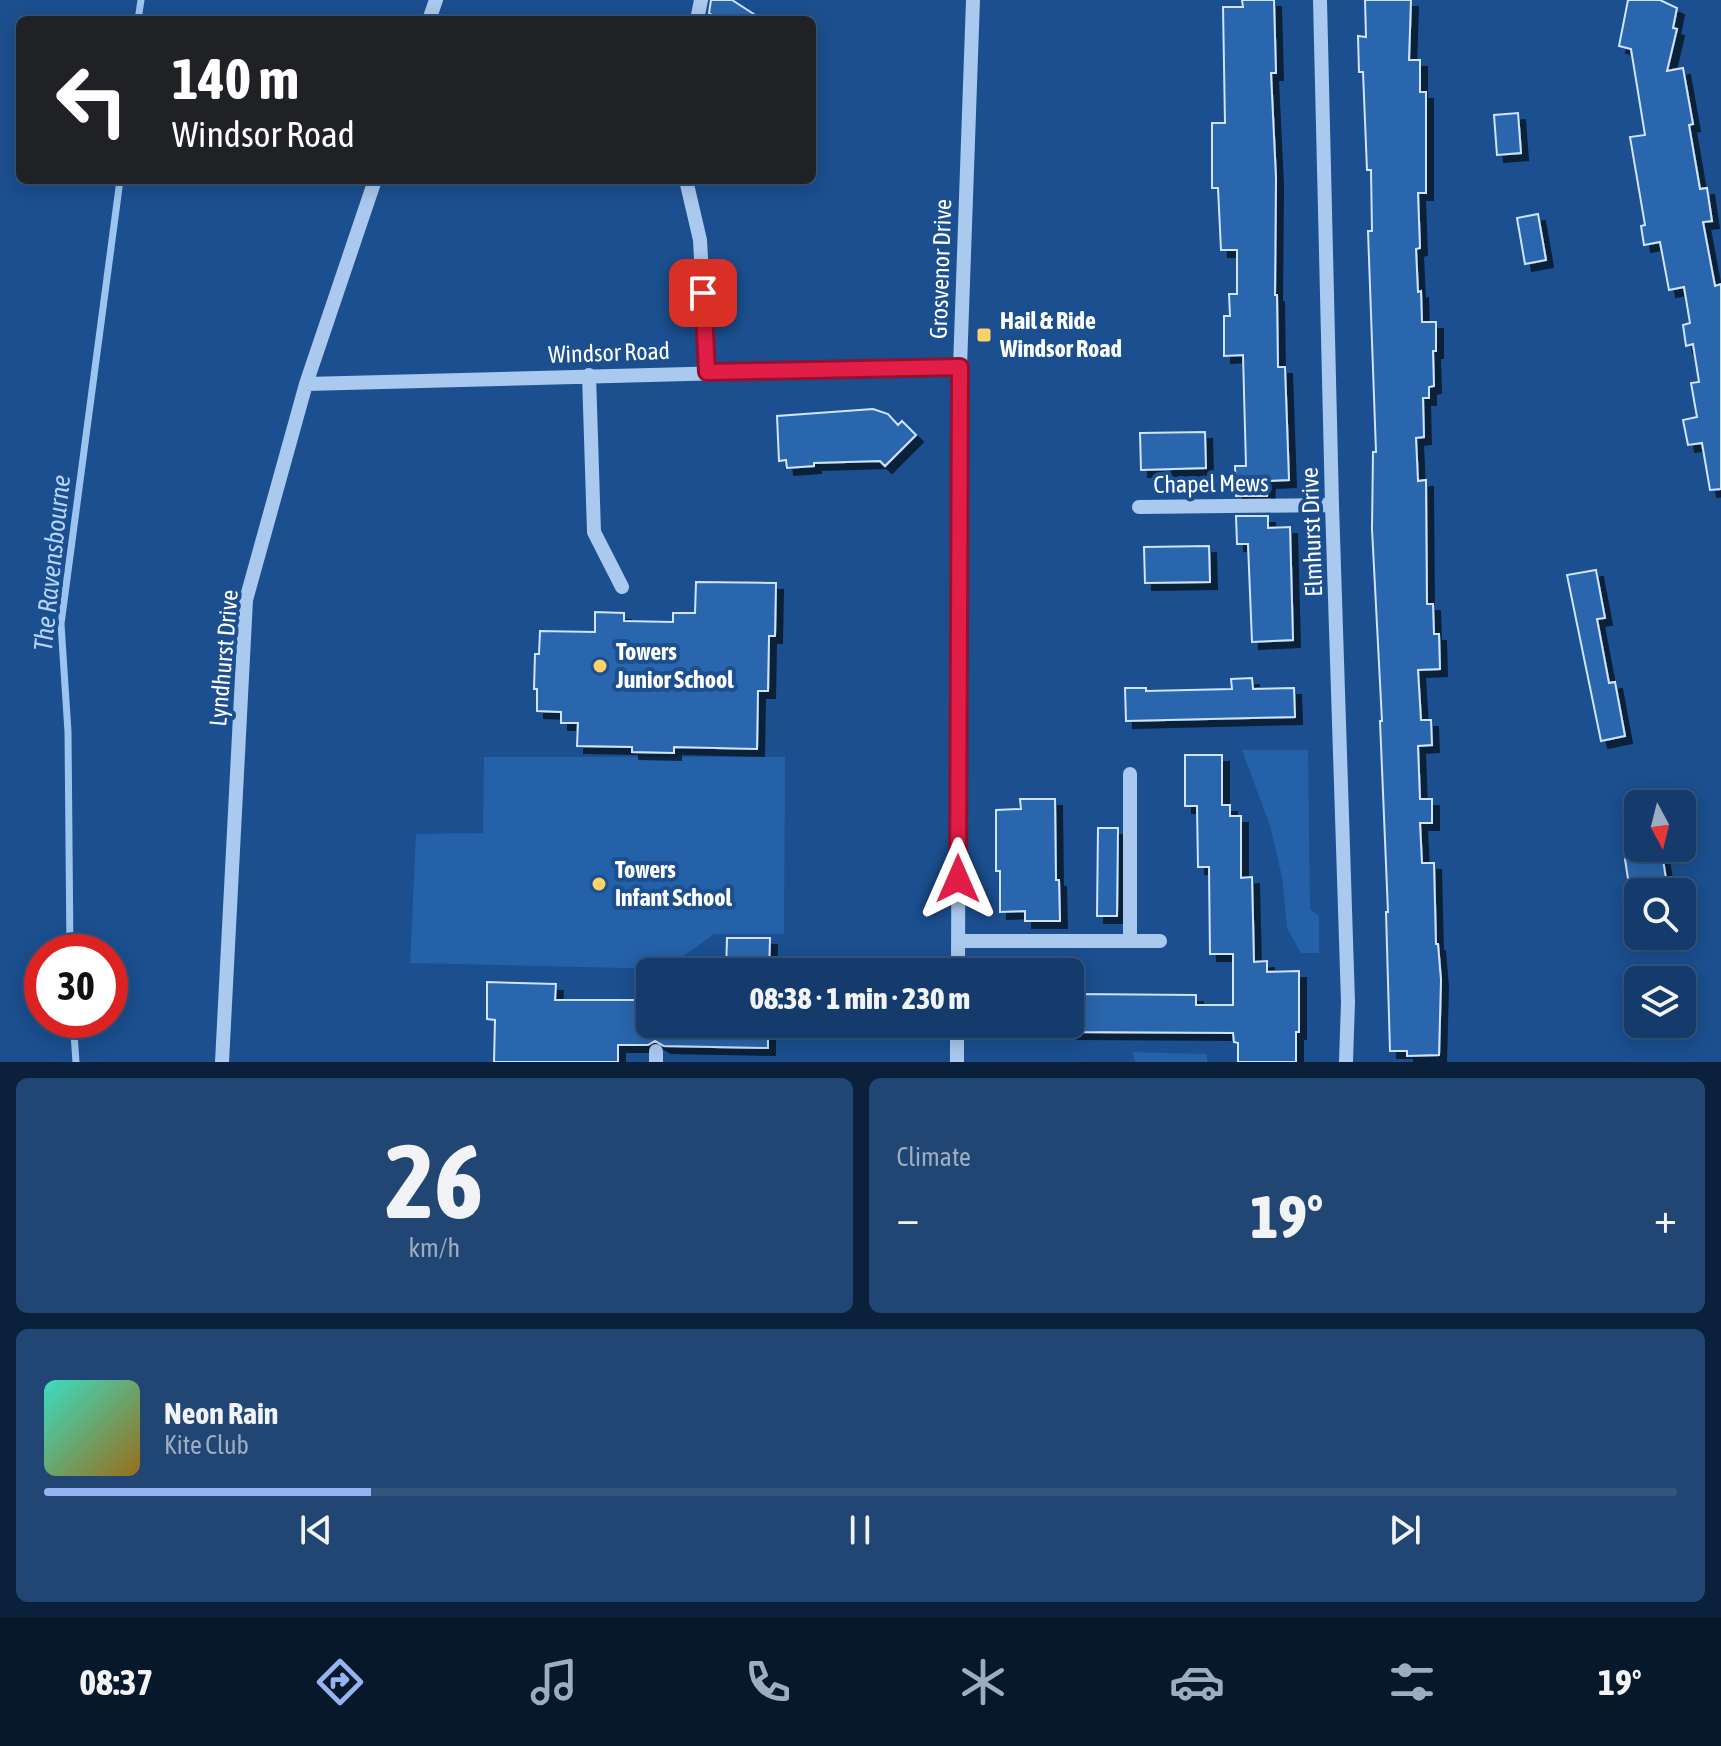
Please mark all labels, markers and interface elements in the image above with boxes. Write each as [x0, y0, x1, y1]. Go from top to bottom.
text: 140 m [172, 47, 299, 111]
icon: left [40, 48, 144, 152]
text: Windsor Road [172, 113, 355, 155]
street label: Grosvenor Drive [925, 199, 956, 339]
pin [669, 259, 737, 327]
icon: arrive [681, 271, 725, 315]
place label: Hail & Ride Windsor Road [999, 307, 1122, 362]
marker: Hail & Ride Windsor Road [975, 326, 993, 344]
street label: Windsor Road [548, 337, 670, 368]
street label: Elmhurst Drive [1296, 467, 1327, 597]
street label: Chapel Mews [1153, 469, 1269, 498]
water label: The Ravensbourne [28, 473, 76, 653]
street label: Lyndhurst Drive [204, 589, 243, 727]
place label: Towers Junior School [615, 638, 734, 693]
marker: Towers Junior School [591, 657, 609, 675]
north arrow [1624, 790, 1696, 862]
map controls [1624, 790, 1696, 1038]
position arrow [916, 837, 1000, 921]
place label: Towers Infant School [615, 856, 733, 911]
marker: Towers Infant School [590, 875, 608, 893]
button: search [1624, 878, 1696, 950]
speed limit sign: 30 [24, 934, 128, 1038]
button: layers [1624, 966, 1696, 1038]
text: 08:38 · 1 min · 230 m [750, 981, 970, 1015]
text: 26 [385, 1121, 483, 1240]
text: Climate [897, 1142, 971, 1172]
text: 19° [1250, 1182, 1323, 1251]
text: − [897, 1192, 919, 1242]
text: + [1654, 1192, 1677, 1242]
text: km/h [408, 1233, 460, 1263]
text: Neon Rain [164, 1396, 278, 1430]
text: Kite Club [164, 1430, 249, 1460]
icon: previous [294, 1508, 338, 1552]
icon: pause [838, 1508, 882, 1552]
icon: next [1383, 1508, 1427, 1552]
icon: directions [312, 1654, 368, 1710]
icon: music [526, 1654, 582, 1710]
icon: phone [740, 1654, 796, 1710]
icon: climate [955, 1654, 1011, 1710]
icon: car [1169, 1654, 1225, 1710]
icon: filters [1384, 1654, 1440, 1710]
text: 08:37 [79, 1661, 153, 1703]
text: 19° [1598, 1661, 1642, 1703]

